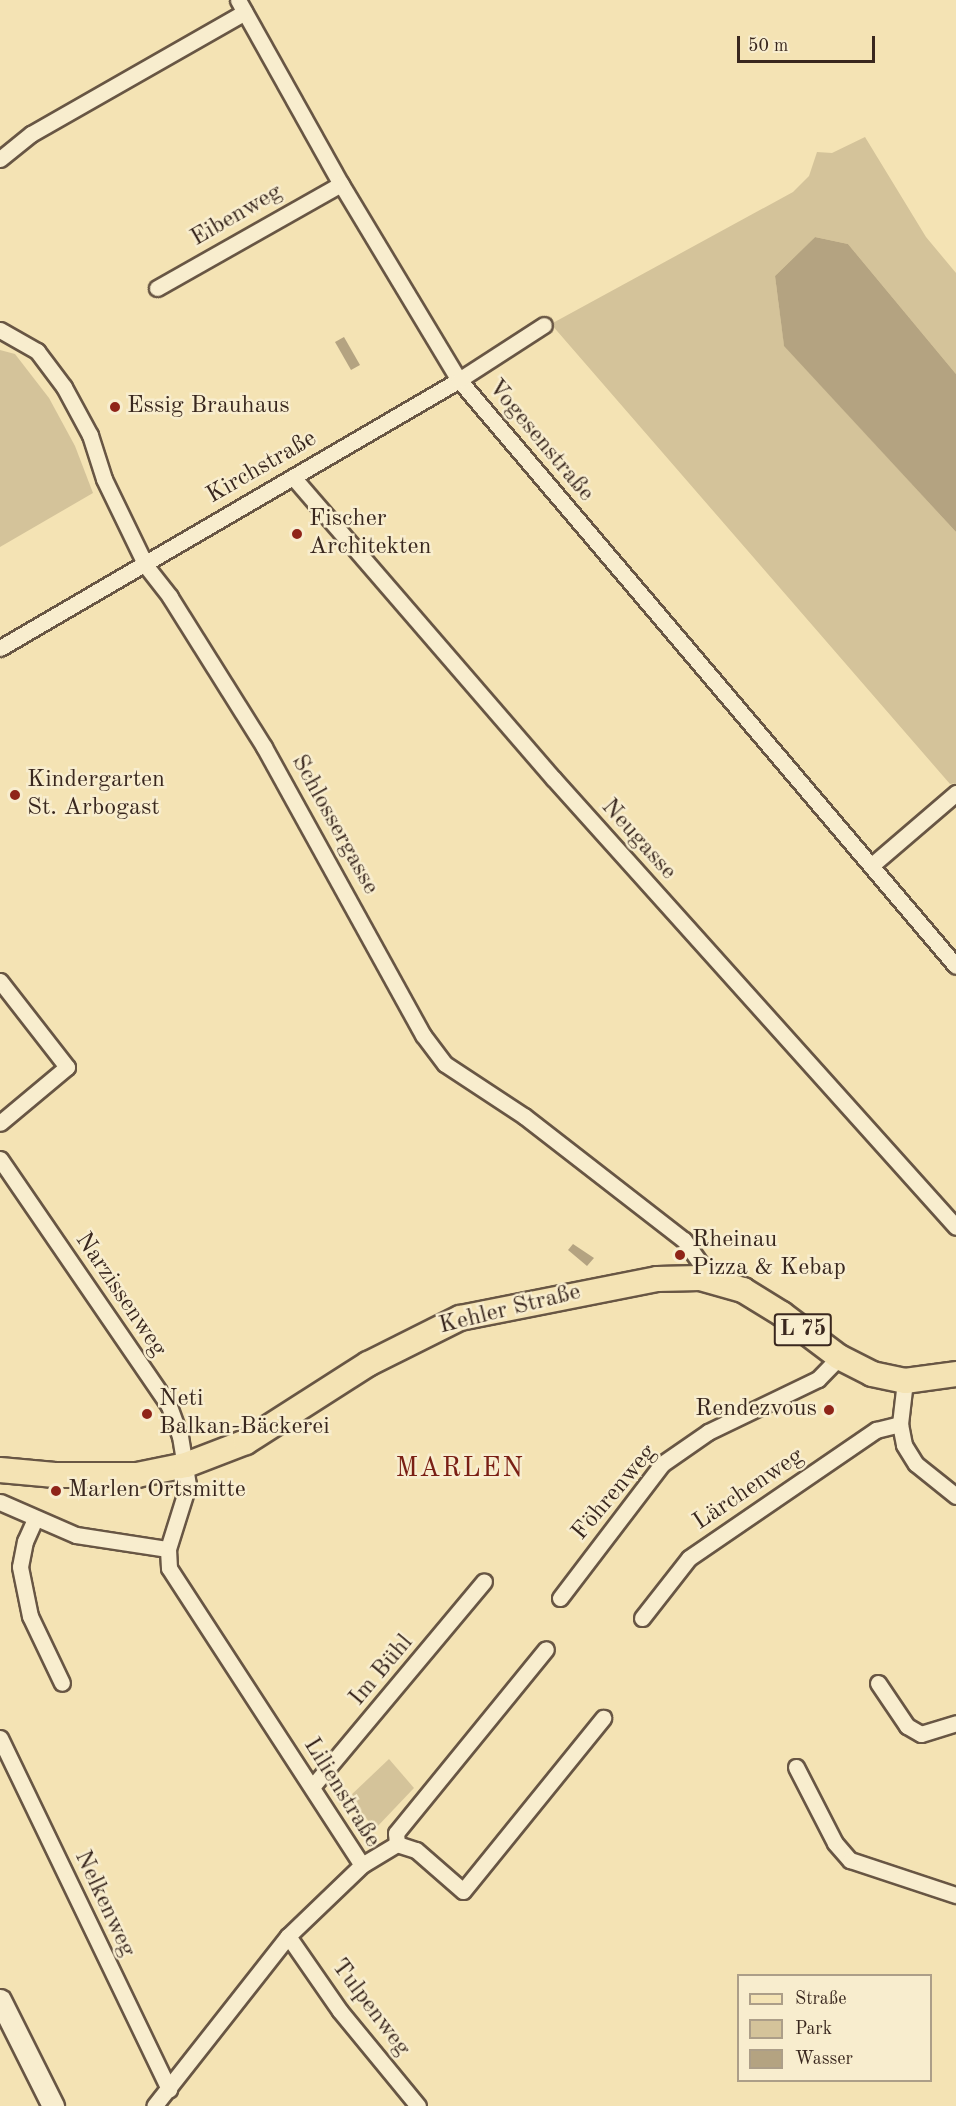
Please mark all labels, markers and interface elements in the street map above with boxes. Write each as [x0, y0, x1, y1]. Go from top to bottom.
scale bar [740, 24, 878, 62]
text: 50 m [748, 37, 788, 55]
street label: Eibenweg [186, 178, 288, 254]
street label: Vogesenstraße [481, 374, 599, 508]
place label: Essig Brauhaus [127, 393, 290, 421]
marker: Essig Brauhaus [108, 400, 122, 414]
street label: Kirchstraße [202, 425, 322, 511]
place label: Fischer Architekten [309, 506, 431, 562]
marker: Fischer Architekten [290, 527, 304, 541]
street label: Schlossergasse [284, 750, 384, 900]
place label: Kindergarten St. Arbogast [27, 767, 165, 823]
marker: Kindergarten St. Arbogast [8, 788, 22, 802]
street label: Neugasse [594, 794, 682, 886]
street label: Narzissenweg [68, 1227, 172, 1363]
place label: Rheinau Pizza & Kebap [692, 1227, 846, 1283]
marker: Rheinau Pizza & Kebap [673, 1248, 687, 1262]
street label: Kehler Straße [436, 1278, 584, 1342]
road number: L 75 [773, 1311, 833, 1349]
place label: Neti Balkan-Bäckerei [159, 1386, 330, 1442]
place label: Rendezvous [695, 1396, 817, 1424]
marker: Rendezvous [822, 1403, 836, 1417]
marker: Neti Balkan-Bäckerei [140, 1407, 154, 1421]
street label: Föhrenweg [567, 1439, 663, 1547]
street label: Lärchenweg [688, 1443, 810, 1537]
district label: MARLEN [395, 1453, 525, 1485]
place label: Marlen Ortsmitte [68, 1477, 246, 1505]
marker: Marlen Ortsmitte [49, 1484, 63, 1498]
street label: Im Bühl [344, 1630, 420, 1712]
street label: Lilienstraße [296, 1733, 386, 1853]
street label: Nelkenweg [67, 1846, 141, 1962]
street label: Tulpenweg [324, 1954, 416, 2062]
legend [737, 1974, 932, 2082]
text: Straße [795, 1990, 846, 2008]
text: Park [795, 2020, 832, 2038]
text: Wasser [795, 2050, 853, 2068]

